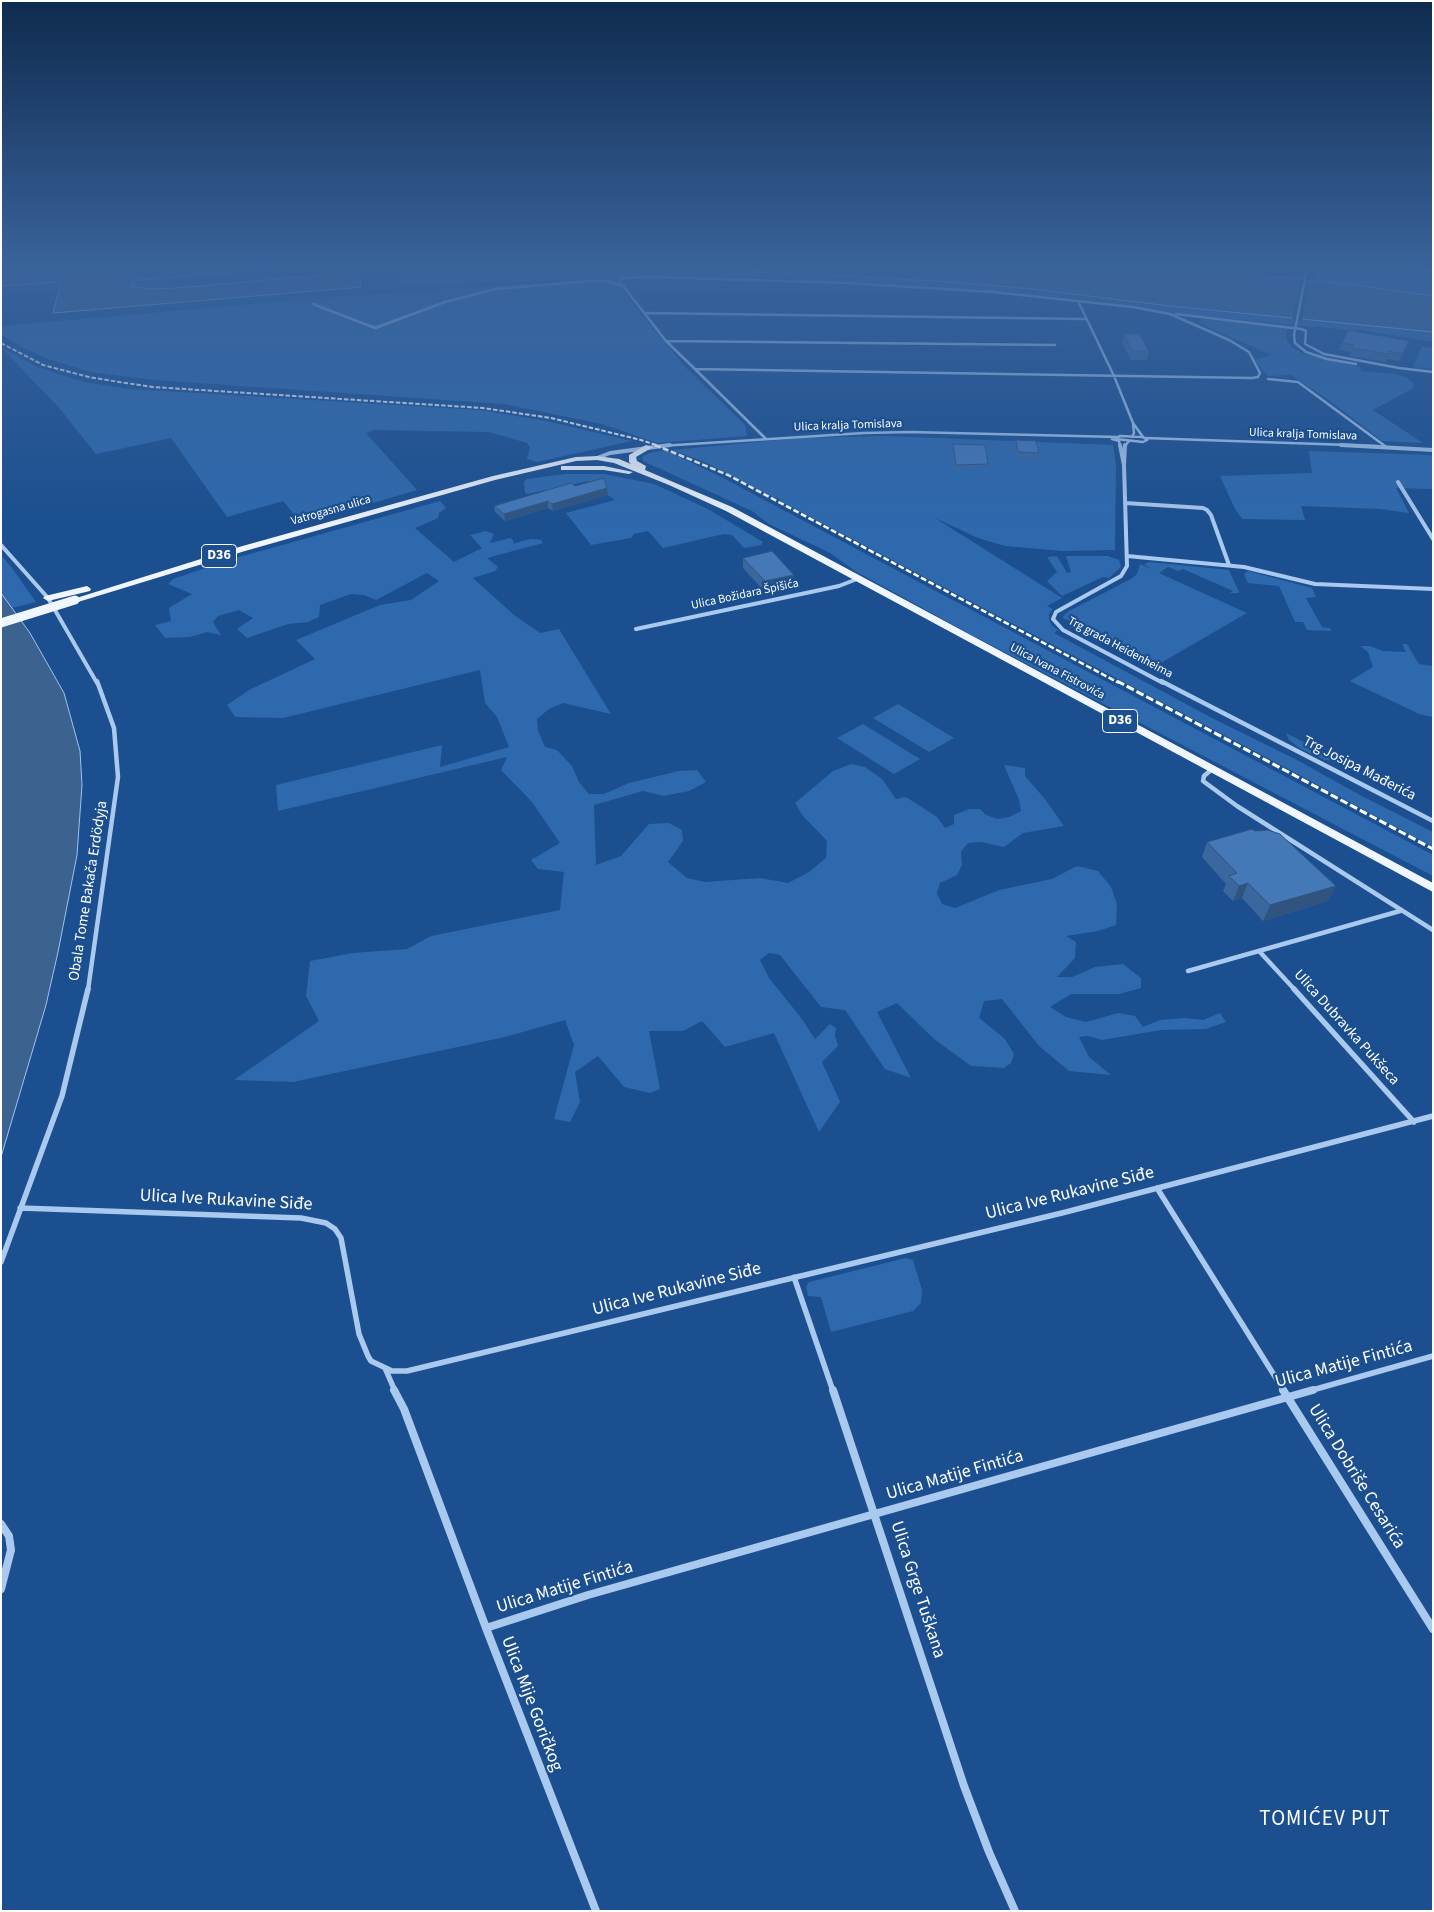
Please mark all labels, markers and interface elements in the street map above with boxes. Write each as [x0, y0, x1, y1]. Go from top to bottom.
street label: Ulica kralja Tomislava [793, 417, 903, 435]
street label: Ulica kralja Tomislava [1248, 426, 1358, 444]
street label: Vatrogasna ulica [289, 493, 373, 529]
road number: D36 [202, 544, 236, 568]
street label: Ulica Božidara Špišića [690, 577, 800, 613]
street label: Trg grada Heidenheima [1065, 614, 1175, 682]
street label: Ulica Ivana Fistrovića [1007, 641, 1107, 703]
road number: D36 [1102, 709, 1138, 732]
street label: Trg Josipa Mađerića [1300, 733, 1418, 805]
street label: Obala Tome Bakača Erdödyja [66, 800, 112, 982]
street label: Ulica Dubravka Pukšeca [1289, 966, 1403, 1090]
street label: Ulica Ive Rukavine Siđe [983, 1163, 1157, 1225]
street label: Ulica Ive Rukavine Siđe [139, 1186, 313, 1216]
street label: Ulica Ive Rukavine Siđe [590, 1259, 764, 1321]
street label: Ulica Matije Fintića [1273, 1336, 1415, 1394]
street label: Ulica Dobriše Cesarića [1303, 1401, 1409, 1553]
street label: Ulica Matije Fintića [884, 1446, 1026, 1506]
street label: Ulica Grge Tuškana [885, 1519, 949, 1661]
street label: Ulica Matije Fintića [494, 1557, 636, 1619]
street label: Ulica Mije Goričkog [495, 1633, 567, 1775]
district label: TOMIĆEV PUT [1258, 1807, 1392, 1833]

